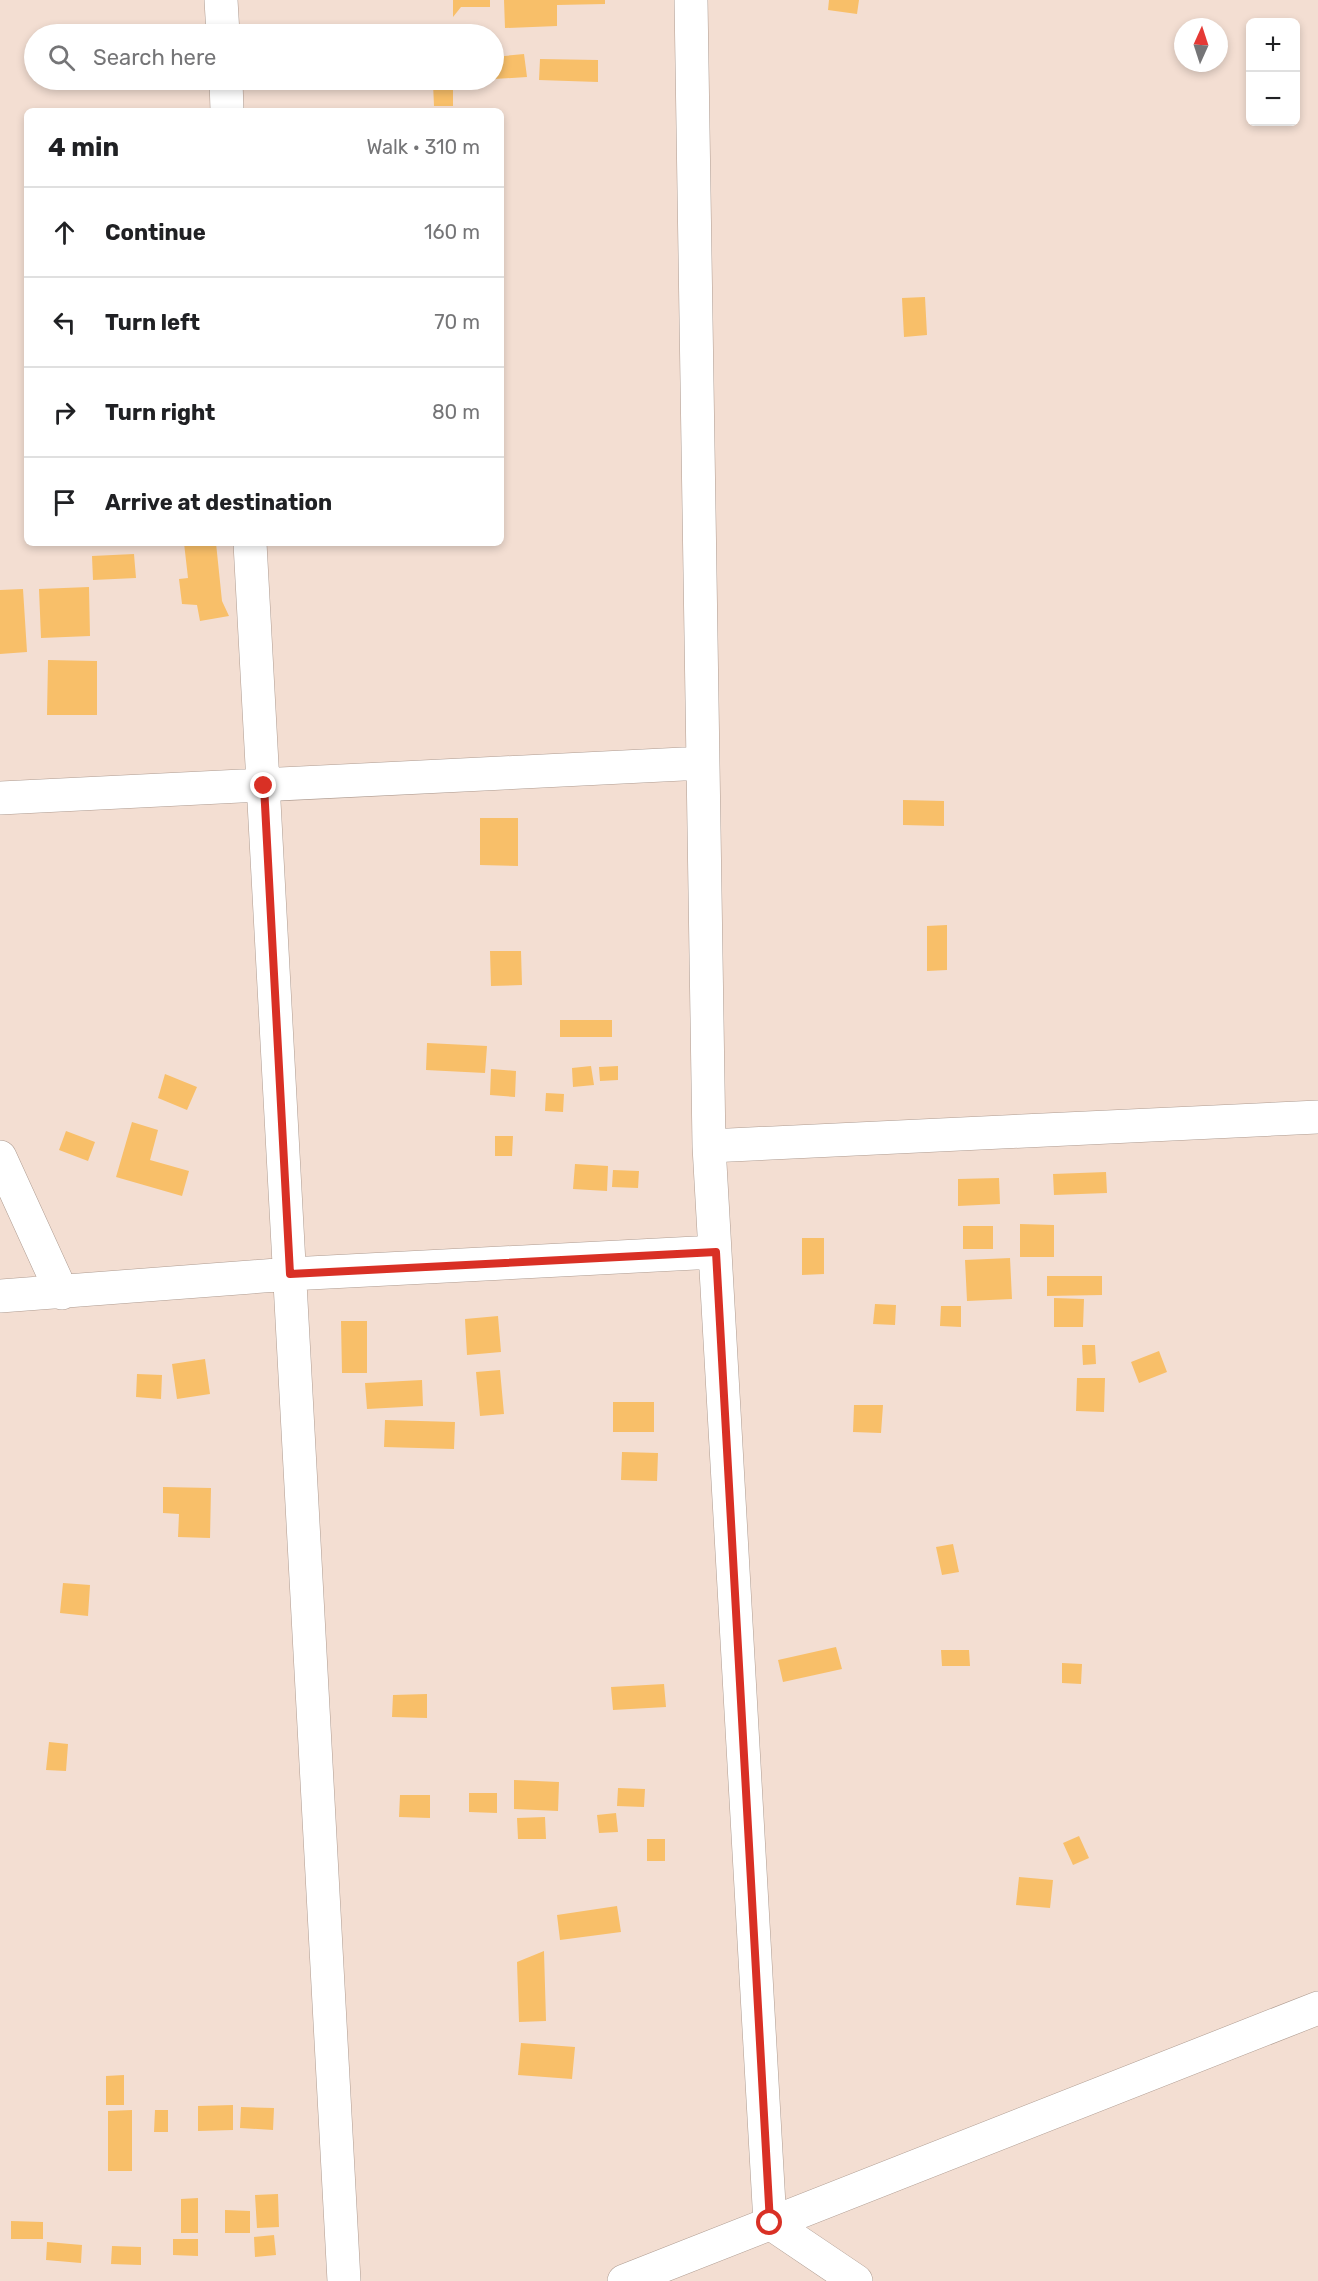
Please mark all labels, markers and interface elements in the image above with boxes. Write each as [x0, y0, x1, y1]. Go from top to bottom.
north arrow [1174, 18, 1228, 72]
map controls [1246, 18, 1300, 126]
button: + [1246, 18, 1300, 72]
search box [24, 24, 504, 90]
icon: search [45, 41, 78, 74]
text: Search here [93, 44, 216, 71]
button: − [1246, 72, 1300, 126]
text: 4 min [48, 132, 119, 163]
text: Walk · 310 m [366, 135, 480, 159]
icon: ahead [48, 216, 81, 249]
text: Continue [105, 219, 206, 246]
text: 160 m [424, 220, 480, 244]
icon: left [48, 306, 81, 339]
text: Turn left [105, 309, 200, 336]
text: 70 m [434, 310, 480, 334]
icon: right [48, 396, 81, 429]
text: Turn right [105, 399, 215, 426]
text: 80 m [432, 400, 480, 424]
icon: arrive [48, 486, 81, 519]
text: Arrive at destination [105, 489, 332, 516]
route end [250, 772, 276, 798]
route start [756, 2209, 782, 2235]

